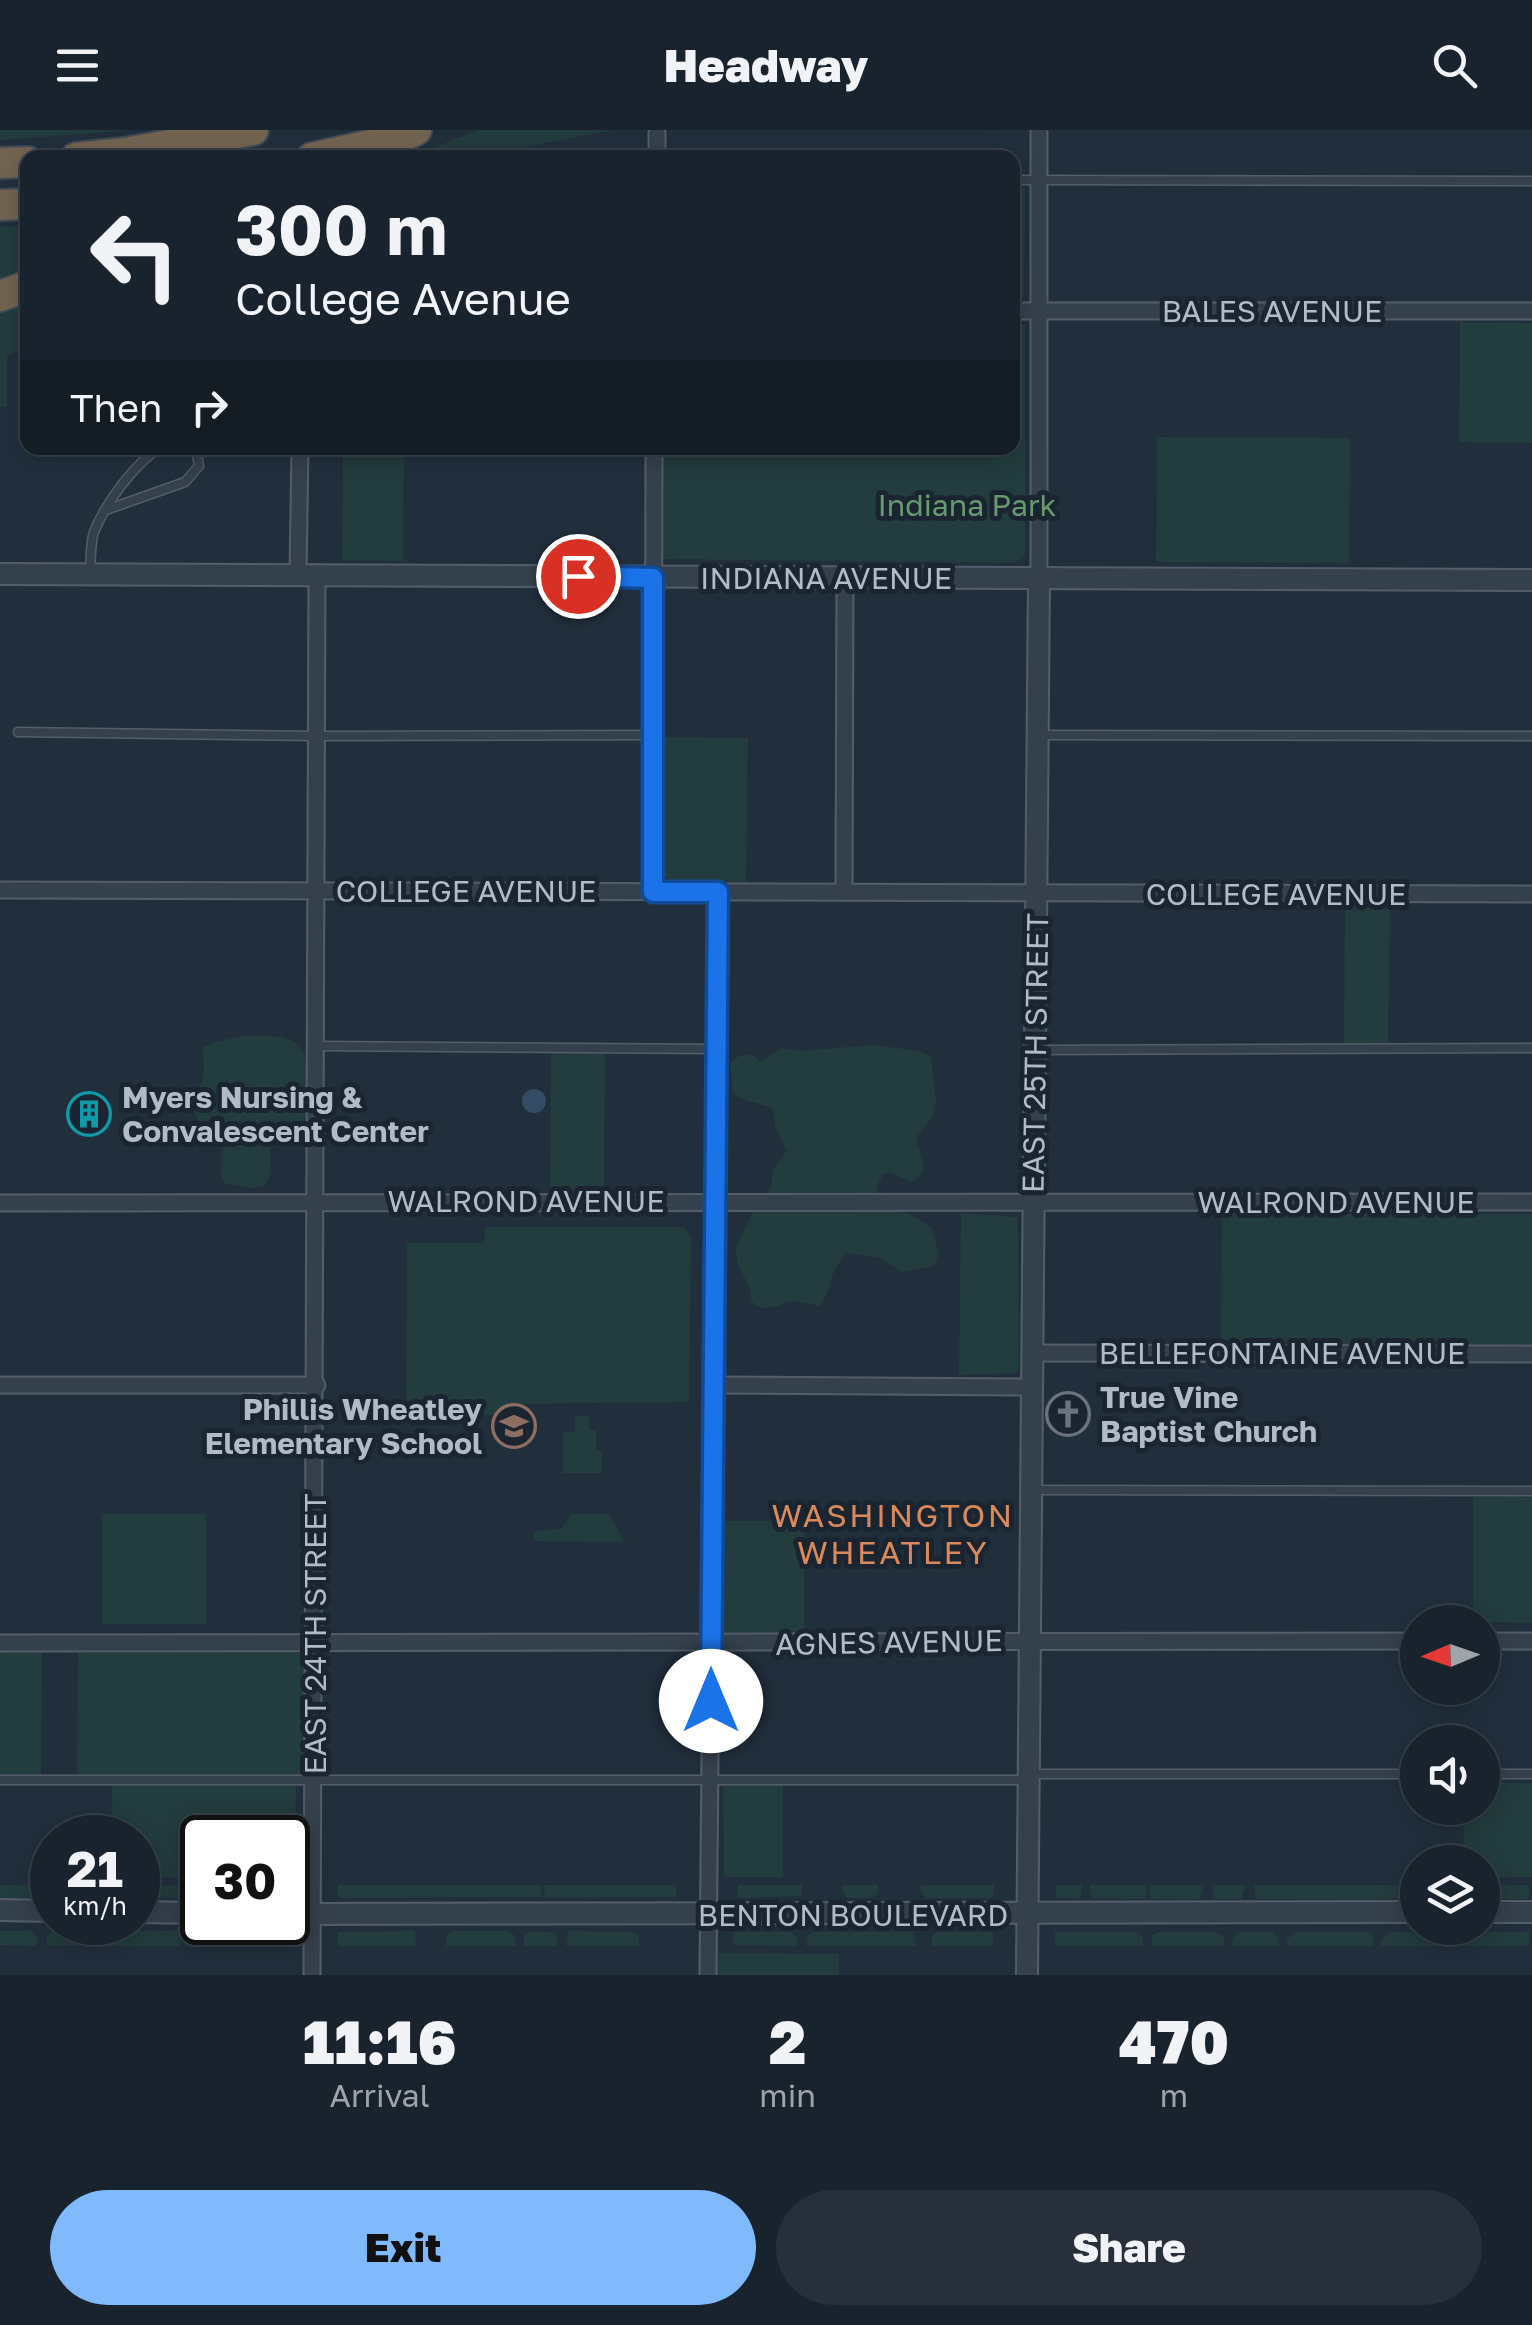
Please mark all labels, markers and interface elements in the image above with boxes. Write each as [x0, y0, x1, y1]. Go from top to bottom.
icon: menu [50, 38, 105, 93]
text: Headway [664, 38, 868, 92]
icon: search [1427, 38, 1482, 93]
text: 300 m [235, 186, 447, 270]
icon: left [70, 190, 200, 320]
text: College Avenue [235, 271, 571, 325]
street label: BALES AVENUE [1162, 293, 1382, 329]
icon: right [182, 380, 237, 435]
text: Then [70, 385, 162, 430]
park label: Indiana Park [877, 487, 1057, 523]
pin [536, 534, 621, 619]
icon: arrive [551, 549, 606, 604]
street label: INDIANA AVENUE [700, 560, 952, 596]
street label: COLLEGE AVENUE [336, 873, 596, 909]
street label: COLLEGE AVENUE [1146, 876, 1406, 912]
street label: EAST 25TH STREET [1015, 913, 1055, 1193]
place label: Myers Nursing & Convalescent Center [122, 1079, 429, 1149]
building icon: Myers Nursing & Convalescent Center [66, 1091, 112, 1137]
street label: WALROND AVENUE [388, 1183, 664, 1219]
street label: WALROND AVENUE [1198, 1184, 1474, 1220]
street label: BELLEFONTAINE AVENUE [1099, 1335, 1465, 1371]
place label: True Vine Baptist Church [1100, 1379, 1317, 1449]
place label: Phillis Wheatley Elementary School [205, 1391, 482, 1461]
church icon: True Vine Baptist Church [1045, 1391, 1091, 1437]
school or university icon: Phillis Wheatley Elementary School [491, 1403, 537, 1449]
street label: EAST 24TH STREET [297, 1493, 333, 1775]
district label: WASHINGTON WHEATLEY [771, 1496, 1015, 1571]
north arrow [1400, 1605, 1500, 1705]
map controls [1400, 1605, 1500, 1945]
street label: AGNES AVENUE [775, 1622, 1003, 1662]
position arrow [659, 1649, 763, 1753]
button: sound [1400, 1725, 1500, 1825]
speed limit sign: 30 [180, 1815, 310, 1945]
text: 21 [67, 1838, 123, 1898]
button: layers [1400, 1845, 1500, 1945]
text: km/h [63, 1890, 127, 1921]
street label: BENTON BOULEVARD [698, 1897, 1008, 1933]
text: 11:16 [303, 2005, 457, 2077]
text: 2 [769, 2005, 806, 2077]
text: 470 [1119, 2005, 1229, 2077]
text: Arrival [330, 2076, 430, 2114]
text: min [759, 2076, 816, 2114]
text: m [1160, 2076, 1188, 2114]
button: Exit [50, 2190, 756, 2305]
button: Share [776, 2190, 1482, 2305]

